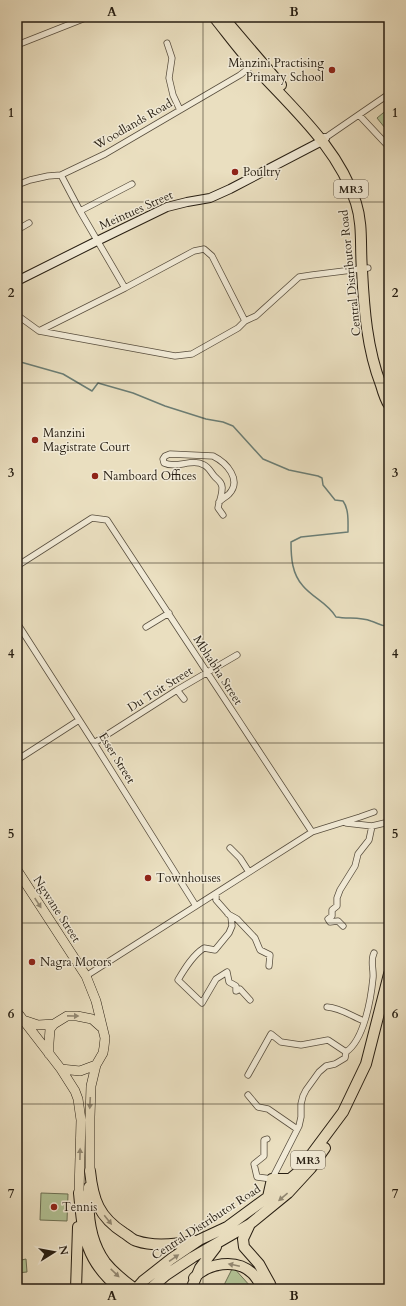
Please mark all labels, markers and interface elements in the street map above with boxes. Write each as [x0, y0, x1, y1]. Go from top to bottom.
text: A [107, 3, 117, 21]
text: B [289, 3, 299, 21]
place label: Manzini Practising Primary School [228, 55, 324, 85]
marker: Manzini Practising Primary School [327, 65, 337, 75]
street label: Woodlands Road [90, 95, 175, 153]
text: 1 [8, 104, 14, 122]
text: 1 [392, 104, 398, 122]
place label: Poultry [243, 164, 281, 180]
marker: Poultry [230, 167, 240, 177]
road number: MR3 [334, 180, 368, 198]
street label: Meintues Street [97, 187, 175, 233]
street label: Central Distributor Road [335, 208, 365, 337]
text: 2 [8, 284, 15, 302]
text: 2 [392, 284, 399, 302]
place label: Manzini Magistrate Court [43, 425, 130, 455]
marker: Manzini Magistrate Court [30, 435, 40, 445]
text: 3 [8, 464, 15, 482]
text: 3 [392, 464, 399, 482]
place label: Namboard Offices [103, 468, 196, 484]
marker: Namboard Offices [90, 471, 100, 481]
street label: Mbhabha Street [190, 632, 247, 708]
text: 4 [8, 645, 15, 663]
text: 4 [392, 645, 399, 663]
street label: Du Toit Street [124, 662, 196, 715]
street label: Esser Street [95, 729, 139, 787]
text: 5 [8, 825, 14, 843]
text: 5 [392, 825, 398, 843]
place label: Townhouses [156, 870, 221, 886]
street label: Ngwane Street [30, 873, 85, 945]
marker: Townhouses [143, 873, 153, 883]
one-way arrow [35, 897, 42, 909]
place label: Nagra Motors [40, 954, 111, 970]
marker: Nagra Motors [27, 957, 37, 967]
text: 6 [8, 1005, 15, 1023]
text: 6 [392, 1005, 399, 1023]
one-way arrow [67, 1013, 80, 1019]
one-way arrow [87, 1097, 94, 1109]
one-way arrow [77, 1147, 83, 1160]
road number: MR3 [291, 1151, 325, 1169]
street label: Central Distributor Road [148, 1180, 264, 1263]
text: 7 [8, 1185, 15, 1203]
text: 7 [392, 1185, 399, 1203]
one-way arrow [278, 1193, 288, 1202]
place label: Tennis [62, 1199, 97, 1215]
marker: Tennis [49, 1202, 59, 1212]
one-way arrow [104, 1214, 112, 1225]
north arrow [34, 1232, 74, 1272]
text: N [55, 1244, 72, 1257]
one-way arrow [168, 1254, 179, 1262]
one-way arrow [228, 1262, 241, 1268]
one-way arrow [110, 1268, 120, 1277]
text: A [107, 1287, 117, 1305]
text: B [289, 1287, 299, 1305]

